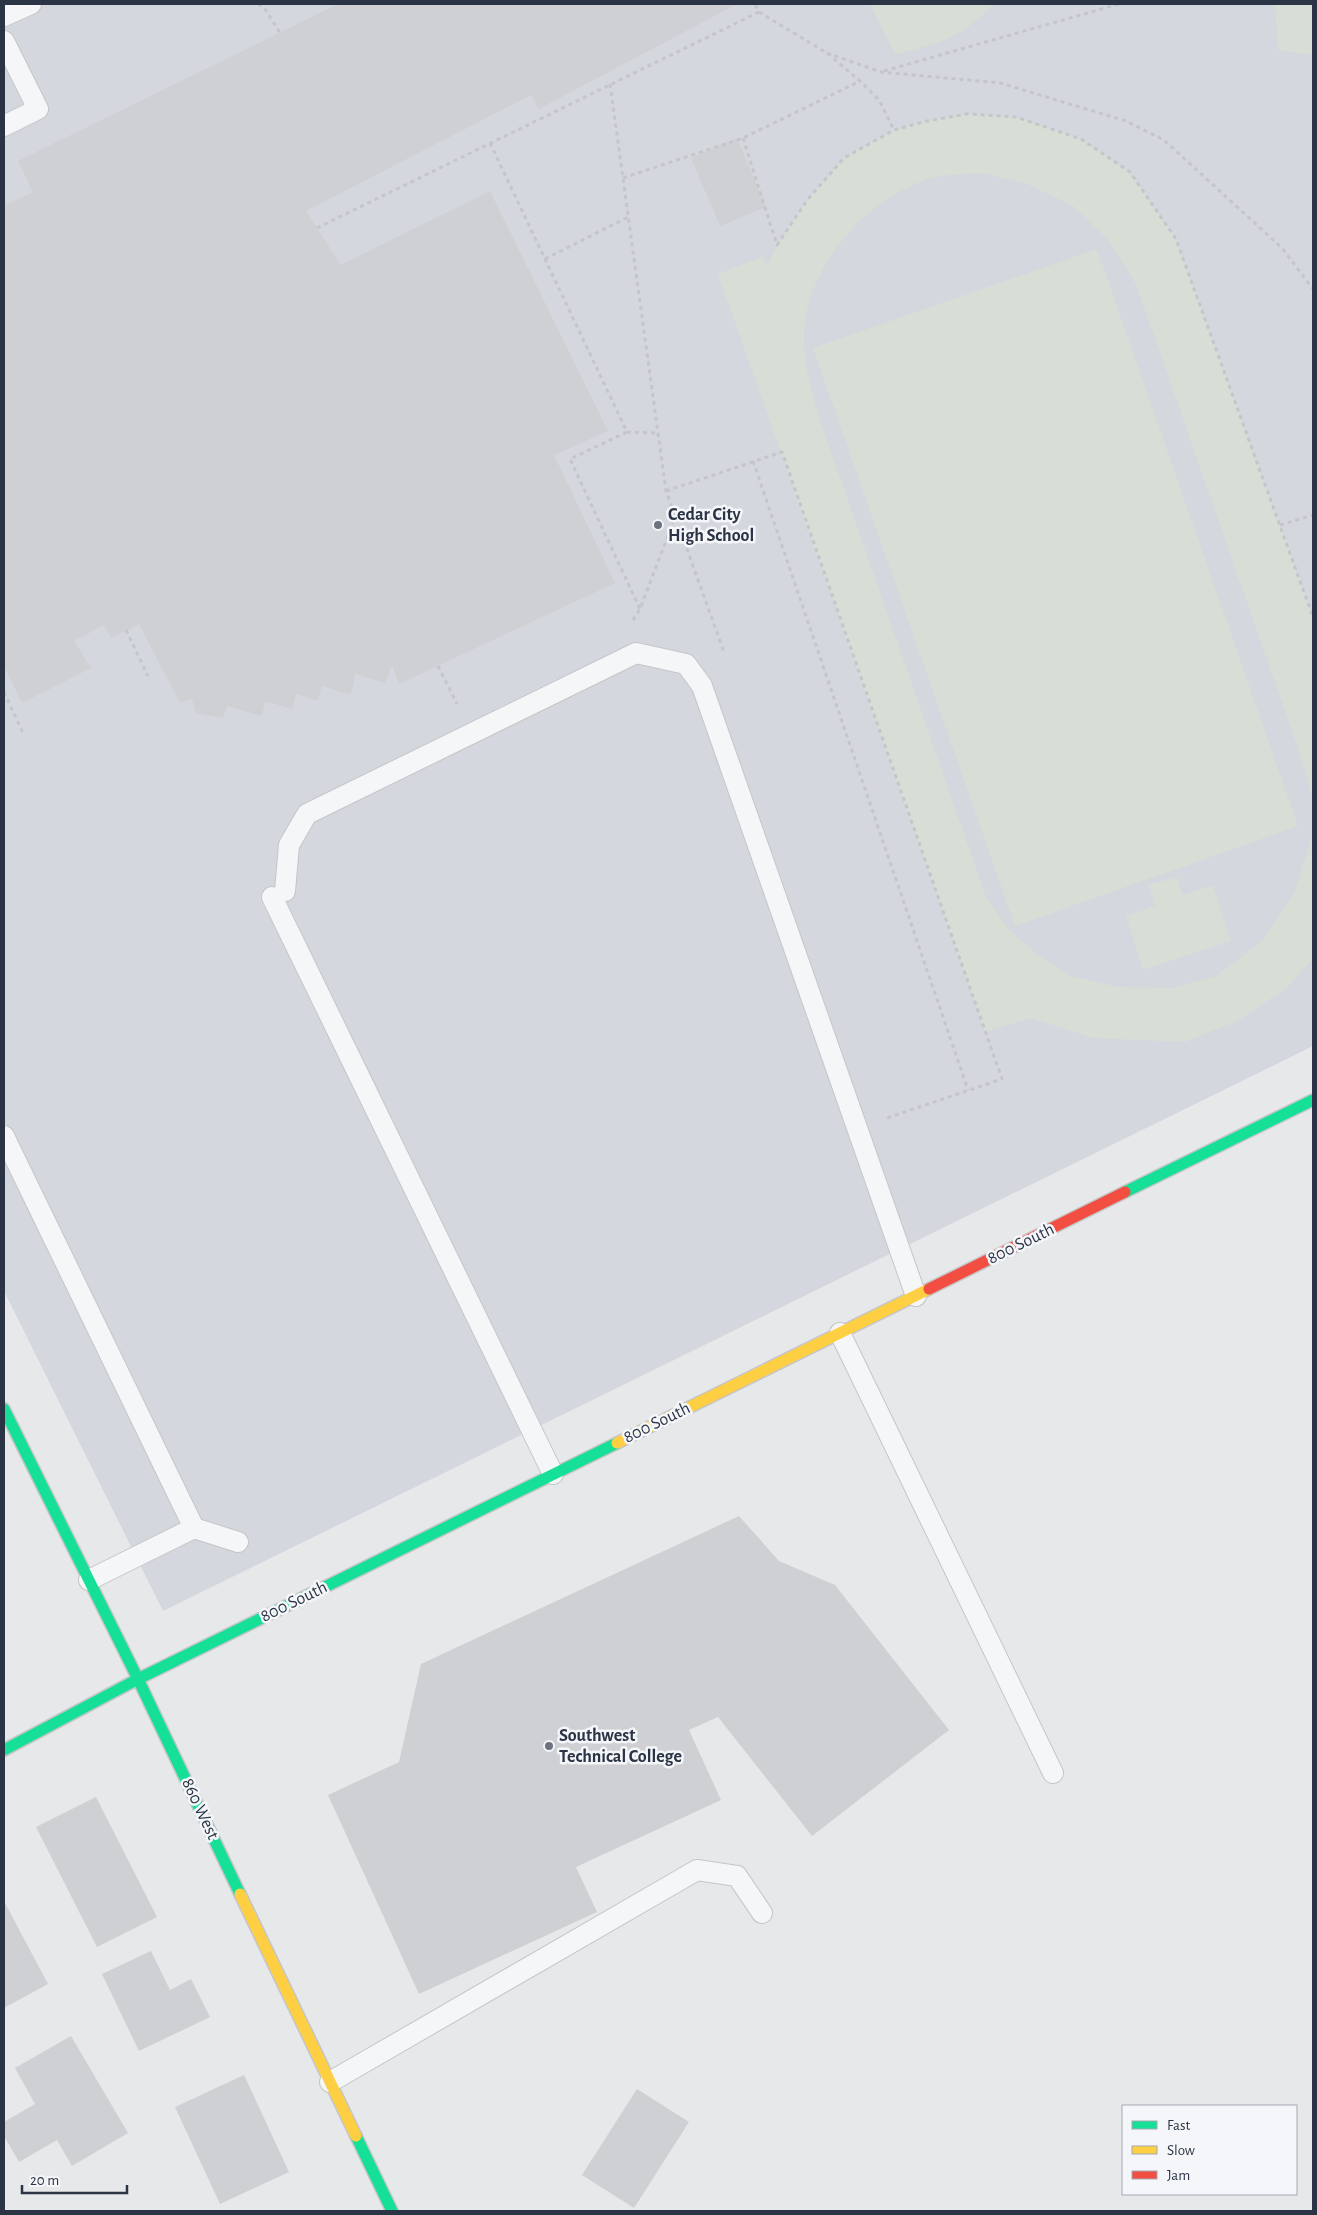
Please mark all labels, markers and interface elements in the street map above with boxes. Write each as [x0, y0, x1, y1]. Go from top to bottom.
place label: Cedar City High School [668, 506, 754, 545]
marker: Cedar City High School [652, 519, 664, 531]
street label: 800 South [985, 1220, 1057, 1268]
street label: 800 South [621, 1399, 693, 1447]
street label: 800 South [258, 1578, 330, 1626]
place label: Southwest Technical College [559, 1727, 682, 1766]
marker: Southwest Technical College [543, 1740, 555, 1752]
street label: 860 West [178, 1776, 222, 1843]
legend [1122, 2105, 1297, 2195]
text: Fast [1167, 2118, 1191, 2133]
text: Slow [1167, 2143, 1195, 2158]
scale bar [22, 2162, 128, 2194]
text: Jam [1167, 2168, 1190, 2183]
text: 20 m [30, 2173, 59, 2188]

